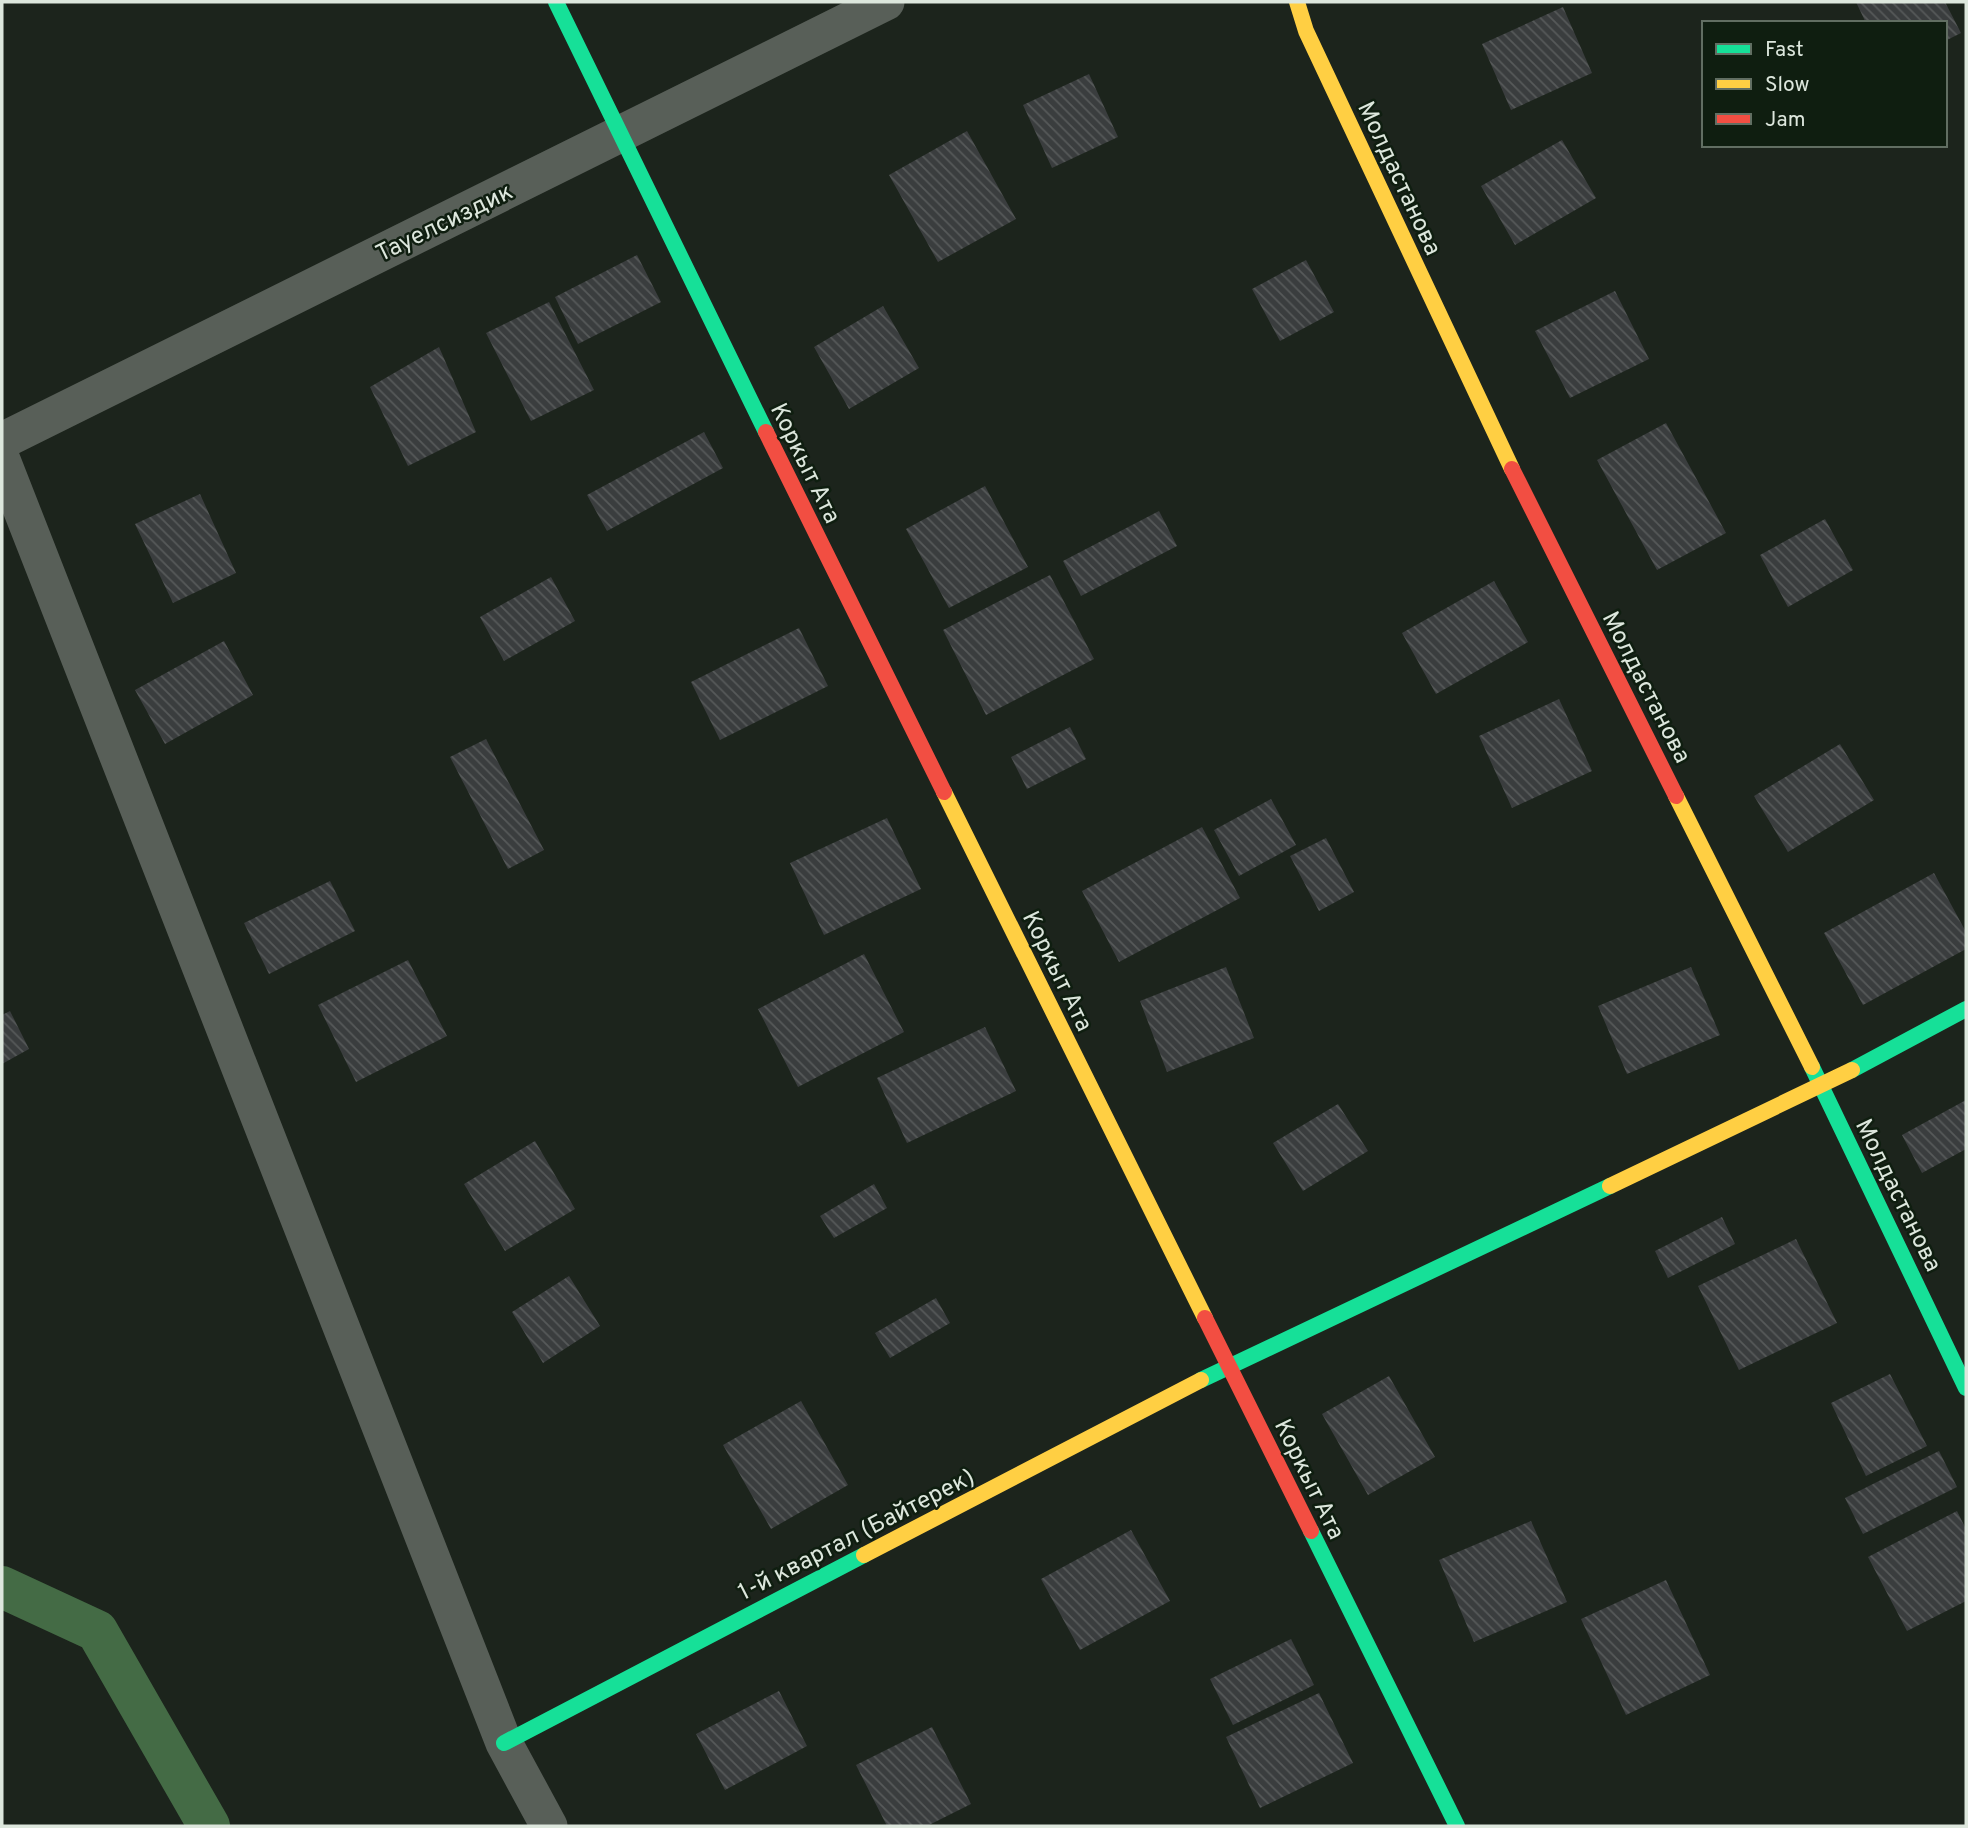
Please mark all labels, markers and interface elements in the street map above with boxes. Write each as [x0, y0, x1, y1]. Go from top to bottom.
legend [1702, 21, 1947, 147]
text: Fast [1765, 37, 1804, 64]
text: Slow [1765, 72, 1810, 99]
street label: Молдастанова [1349, 97, 1447, 261]
text: Jam [1765, 107, 1806, 134]
street label: Тауелсиздик [371, 178, 518, 270]
street label: Коркыт Ата [762, 399, 846, 529]
street label: Молдастанова [1594, 607, 1696, 769]
street label: Коркыт Ата [1014, 907, 1098, 1037]
street label: Молдастанова [1847, 1114, 1947, 1277]
street label: Коркыт Ата [1266, 1415, 1350, 1545]
street label: 1-й квартал (Байтерек) [734, 1463, 980, 1608]

